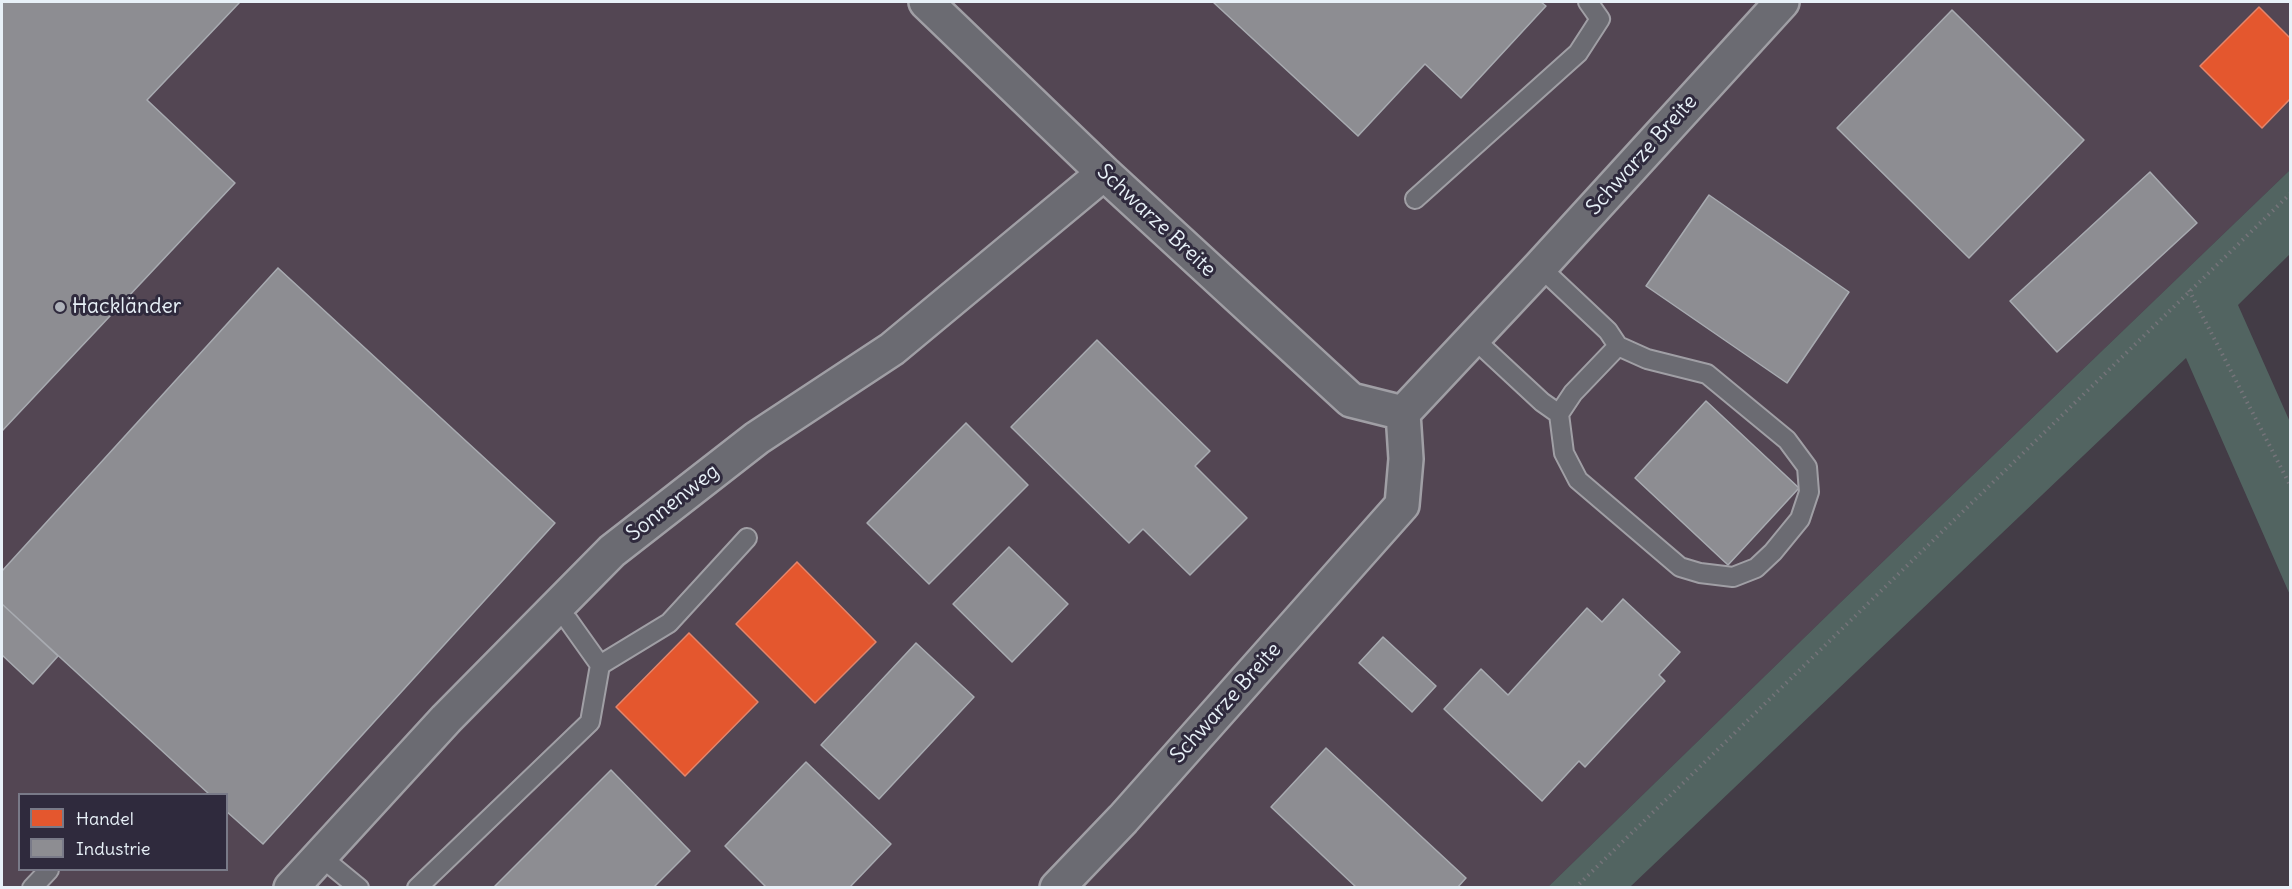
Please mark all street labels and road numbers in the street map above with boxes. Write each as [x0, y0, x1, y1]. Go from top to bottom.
street label: Schwarze Breite [1581, 90, 1703, 220]
street label: Schwarze Breite [1091, 160, 1221, 282]
street label: Sonnenweg [622, 459, 724, 547]
street label: Schwarze Breite [1165, 638, 1287, 768]

